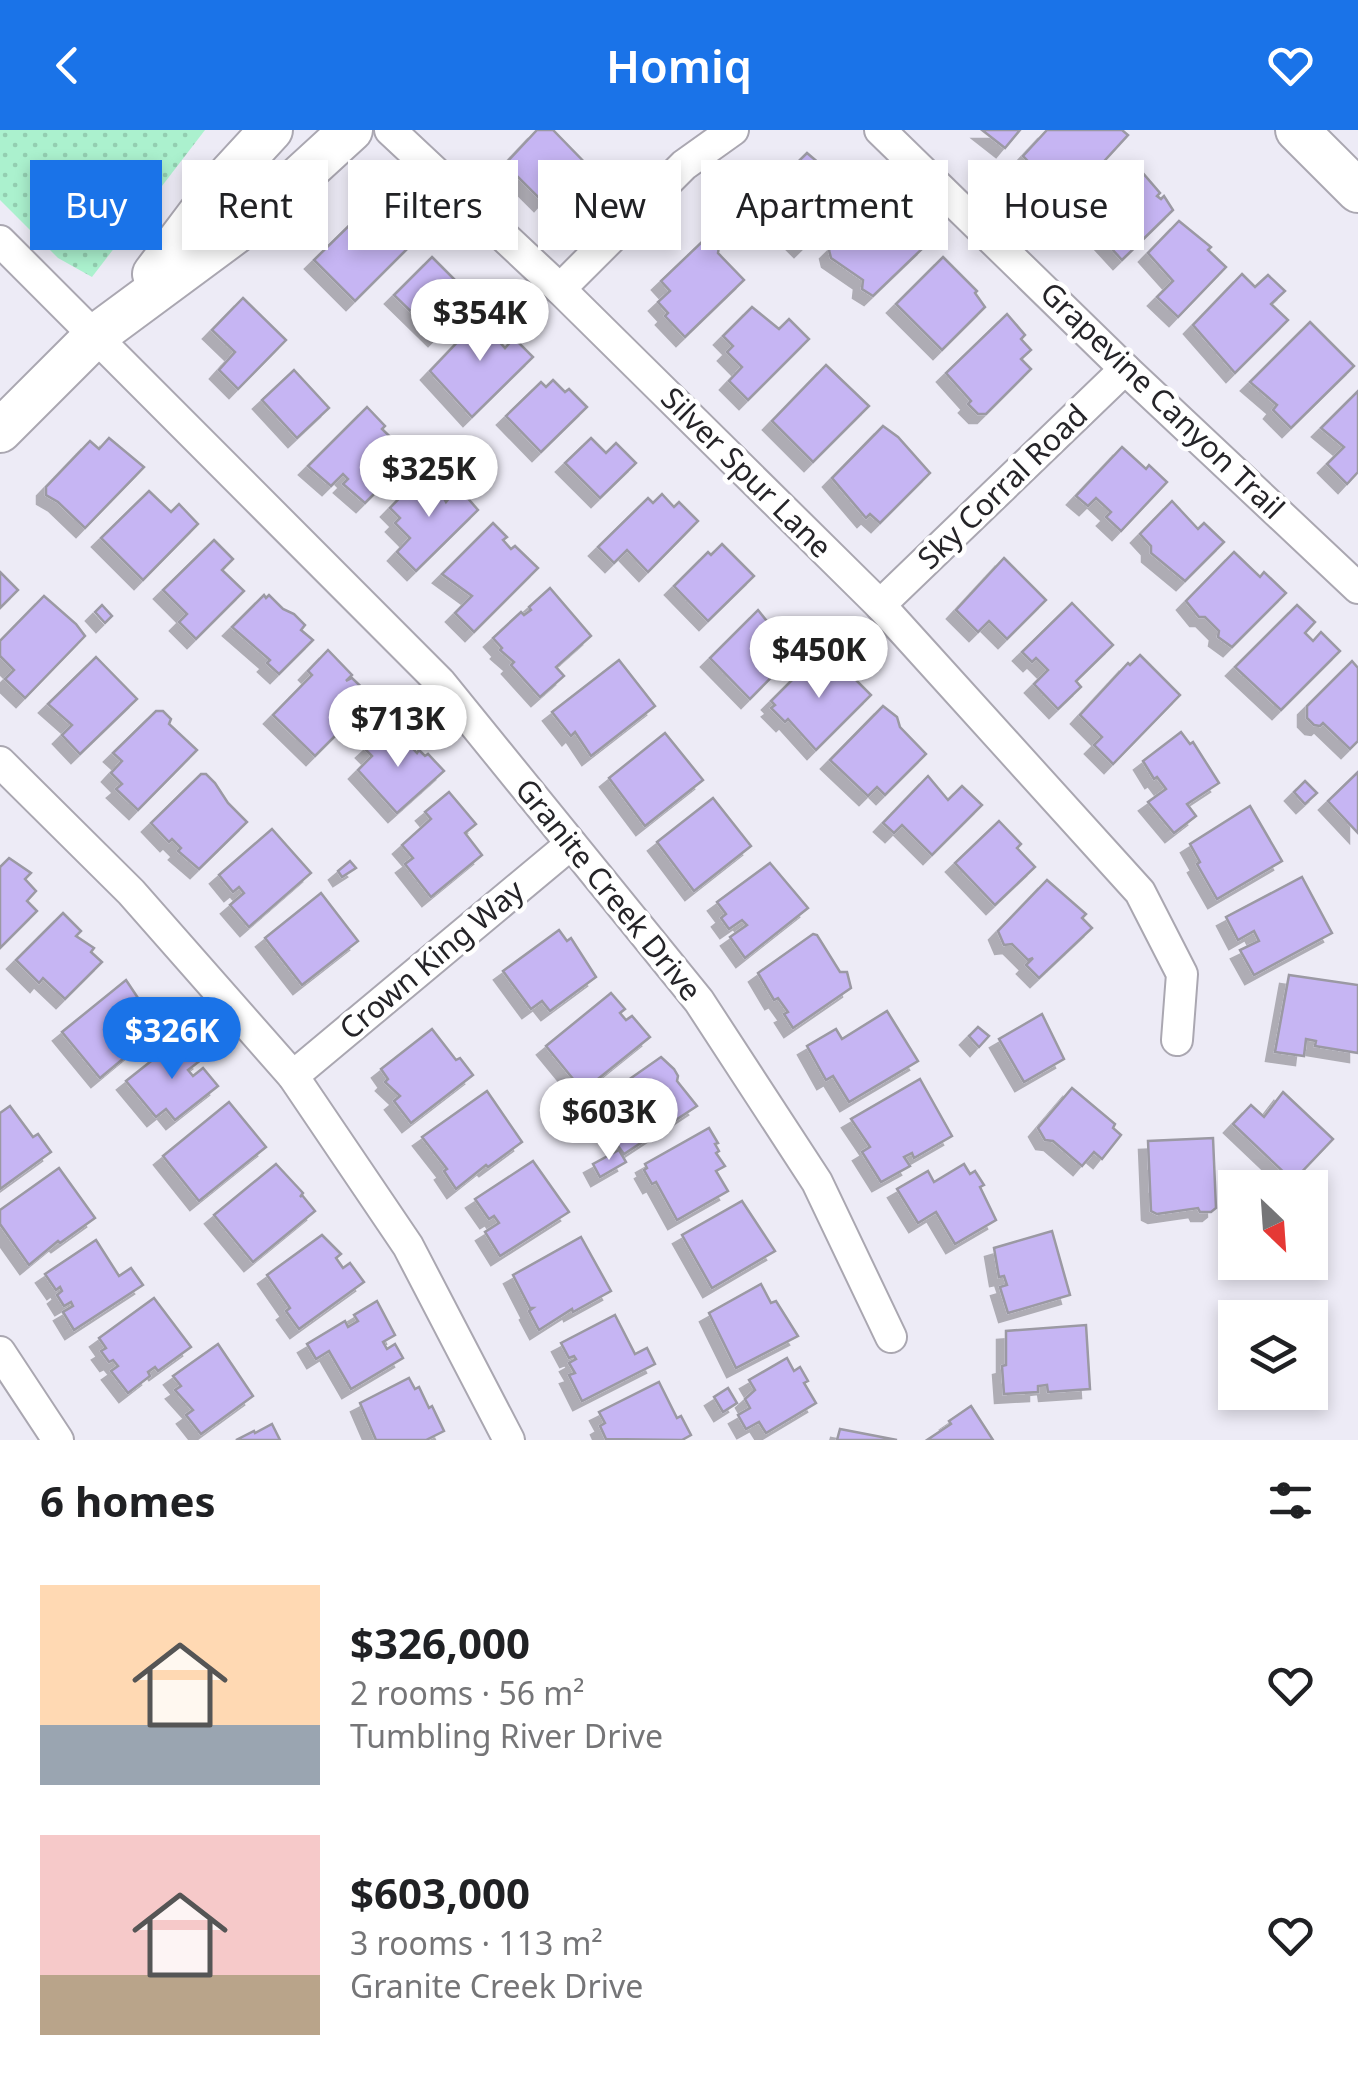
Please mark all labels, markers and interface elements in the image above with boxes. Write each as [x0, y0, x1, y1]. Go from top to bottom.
text: Homiq [606, 35, 752, 96]
icon: back [40, 38, 95, 93]
icon: heart [1263, 38, 1318, 93]
chip: Buy [30, 160, 162, 250]
chip: Rent [182, 160, 328, 250]
chip: Filters [348, 160, 518, 250]
chip: New [538, 160, 681, 250]
chip: Apartment [701, 160, 948, 250]
chip: House [968, 160, 1144, 250]
street label: Grapevine Canyon Trail [1032, 272, 1294, 528]
pin: $354K [410, 279, 550, 364]
text: $354K [433, 290, 527, 333]
street label: Silver Spur Lane [653, 378, 841, 566]
street label: Sky Corral Road [908, 394, 1096, 578]
pin: $325K [359, 435, 499, 520]
text: $325K [382, 446, 476, 489]
pin: $450K [749, 616, 889, 701]
text: $450K [772, 627, 866, 670]
pin: $713K [328, 685, 468, 770]
text: $713K [351, 696, 445, 739]
street label: Granite Creek Drive [507, 769, 712, 1009]
street label: Crown King Way [330, 869, 532, 1048]
pin: $326K [102, 997, 242, 1082]
text: $326K [125, 1008, 219, 1051]
pin: $603K [539, 1078, 679, 1163]
text: $603K [562, 1089, 656, 1132]
north arrow [1218, 1170, 1328, 1280]
map controls [1218, 1170, 1328, 1410]
button: layers [1218, 1300, 1328, 1410]
text: 6 homes [40, 1472, 216, 1529]
icon: filters [1263, 1473, 1318, 1528]
text: $326,000 [350, 1614, 530, 1671]
icon: home [120, 1625, 240, 1745]
icon: heart [1263, 1658, 1318, 1713]
text: 2 rooms · 56 m² [350, 1671, 584, 1714]
text: Tumbling River Drive [350, 1714, 663, 1757]
text: $603,000 [350, 1864, 530, 1921]
icon: home [120, 1875, 240, 1995]
icon: heart [1263, 1908, 1318, 1963]
text: 3 rooms · 113 m² [350, 1921, 603, 1964]
text: Granite Creek Drive [350, 1964, 643, 2007]

